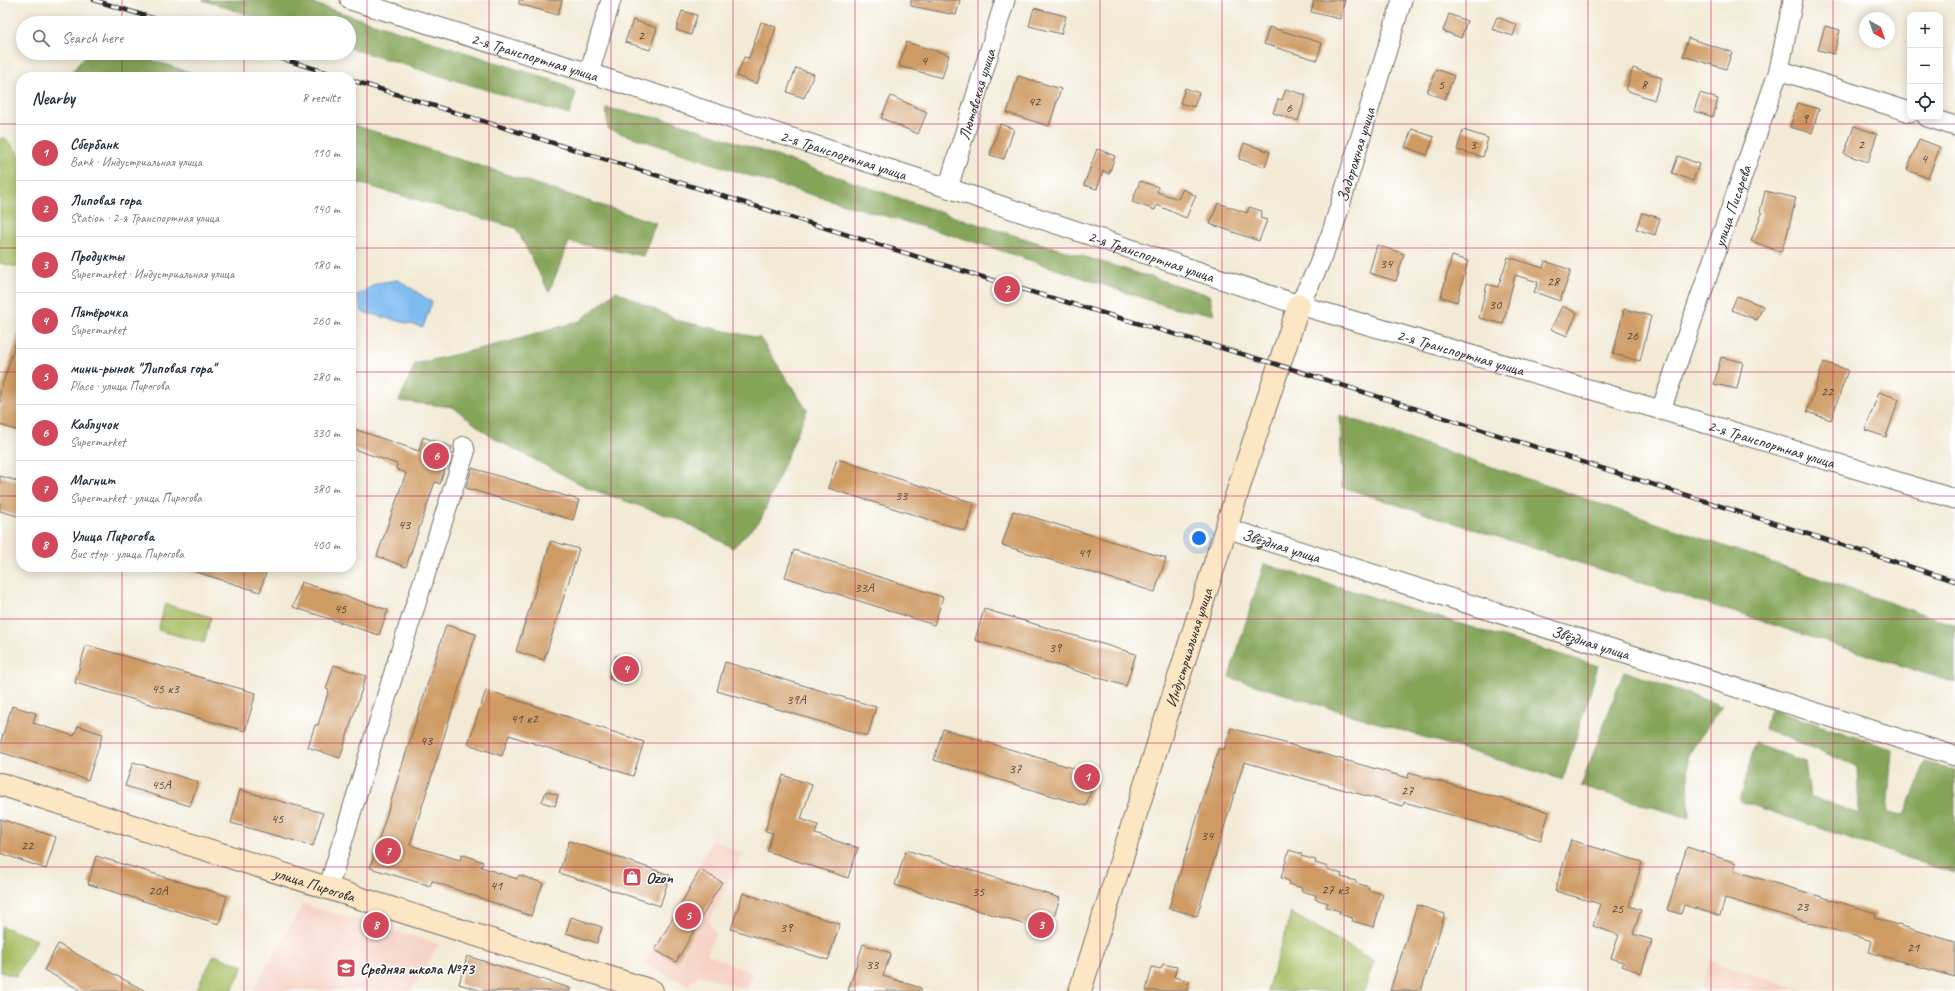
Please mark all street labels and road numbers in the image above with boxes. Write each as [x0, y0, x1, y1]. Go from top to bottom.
street label: 2-я Транспортная улица [469, 29, 602, 87]
street label: Лютовская улица [954, 46, 1001, 142]
street label: Задорожная улица [1333, 104, 1380, 204]
street label: 2-я Транспортная улица [777, 126, 910, 185]
street label: улица Писарева [1709, 162, 1757, 251]
street label: 2-я Транспортная улица [1085, 226, 1218, 287]
street label: 2-я Транспортная улица [1394, 325, 1528, 381]
street label: 2-я Транспортная улица [1705, 416, 1838, 473]
street label: Звёздная улица [1240, 525, 1324, 568]
street label: Индустриальная улица [1161, 585, 1218, 710]
street label: Звёздная улица [1549, 621, 1633, 665]
street label: улица Пирогова [270, 862, 358, 907]

